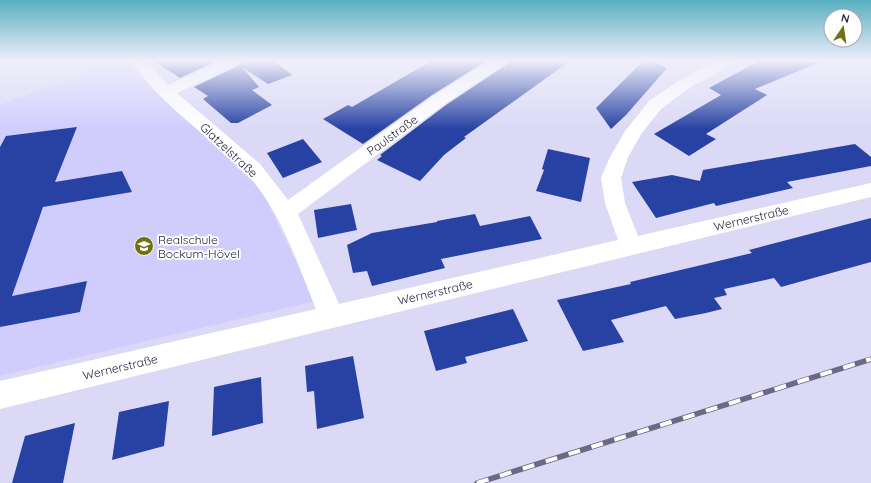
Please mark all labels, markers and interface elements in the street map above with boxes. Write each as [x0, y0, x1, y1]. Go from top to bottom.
north arrow [823, 8, 863, 48]
text: N [840, 11, 851, 26]
street label: Paulstraße [364, 111, 421, 159]
street label: Glatzelstraße [197, 120, 261, 181]
street label: Wernerstraße [712, 202, 790, 234]
place label: Realschule Bockum-Hövel [158, 232, 240, 261]
school or university icon: Realschule Bockum-Hövel [133, 235, 155, 257]
street label: Wernerstraße [396, 276, 474, 308]
street label: Wernerstraße [81, 351, 159, 383]

